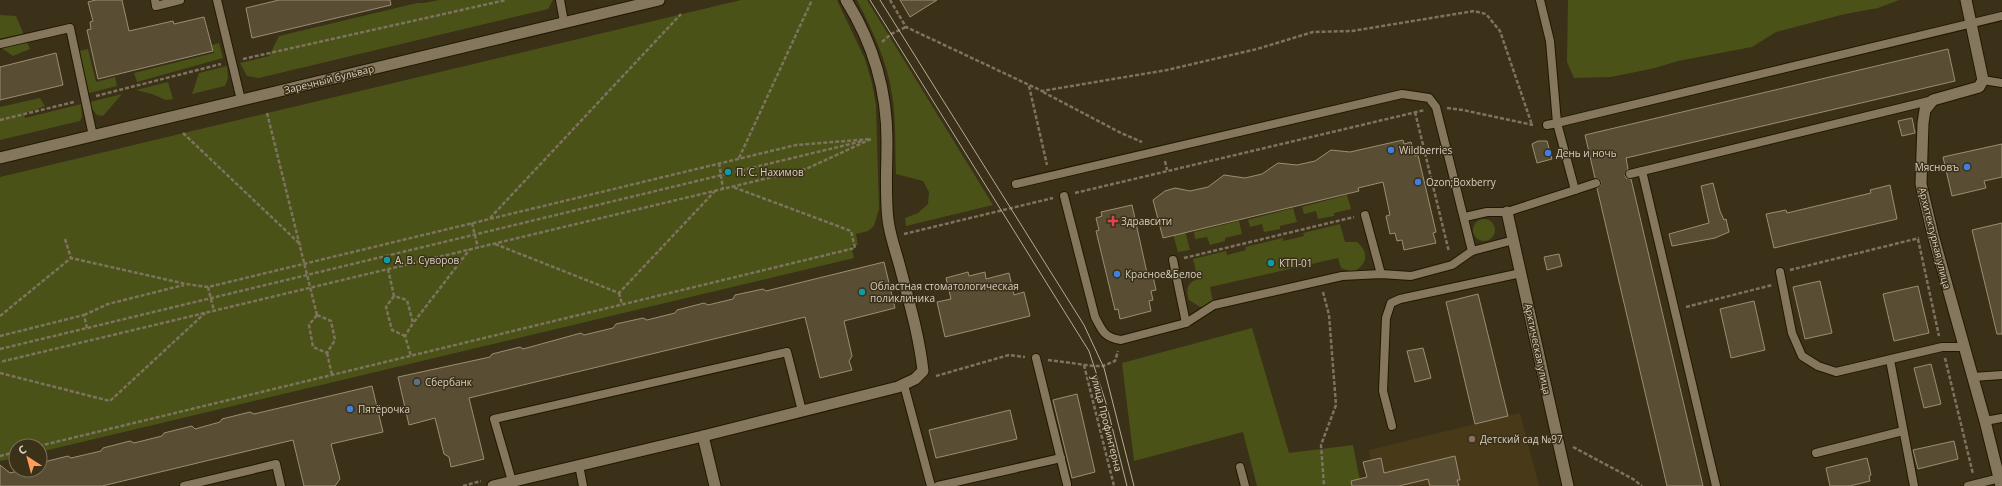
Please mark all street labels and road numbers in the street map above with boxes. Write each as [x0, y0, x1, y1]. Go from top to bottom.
street label: Заречный бульвар [283, 61, 375, 97]
street label: Архитектурная улица [1916, 186, 1954, 290]
street label: Арктическая улица [1521, 302, 1555, 396]
street label: улица Профинтерна [1088, 373, 1126, 473]

